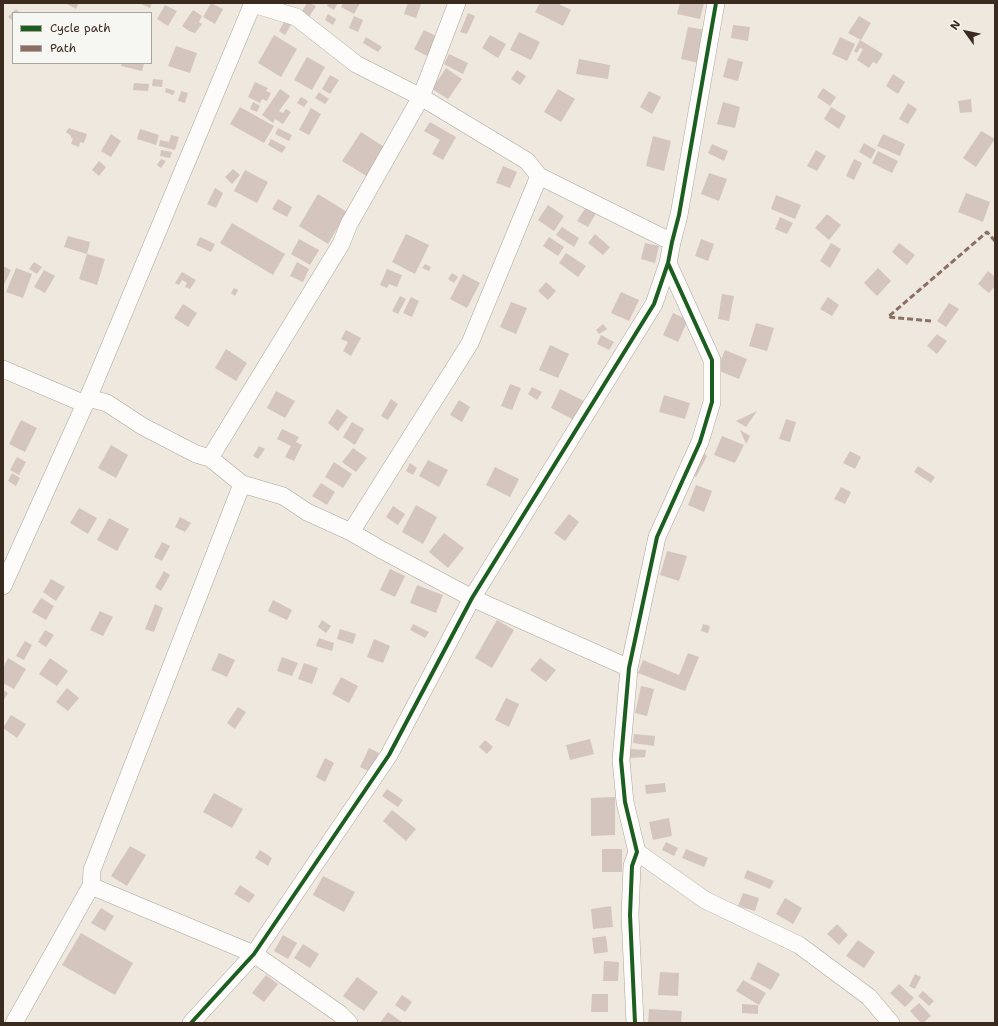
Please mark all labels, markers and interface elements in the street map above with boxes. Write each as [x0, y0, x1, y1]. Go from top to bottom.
legend [12, 12, 152, 64]
north arrow [946, 12, 986, 52]
text: N [947, 17, 964, 33]
text: Cycle path [50, 20, 111, 36]
text: Path [50, 40, 76, 56]

